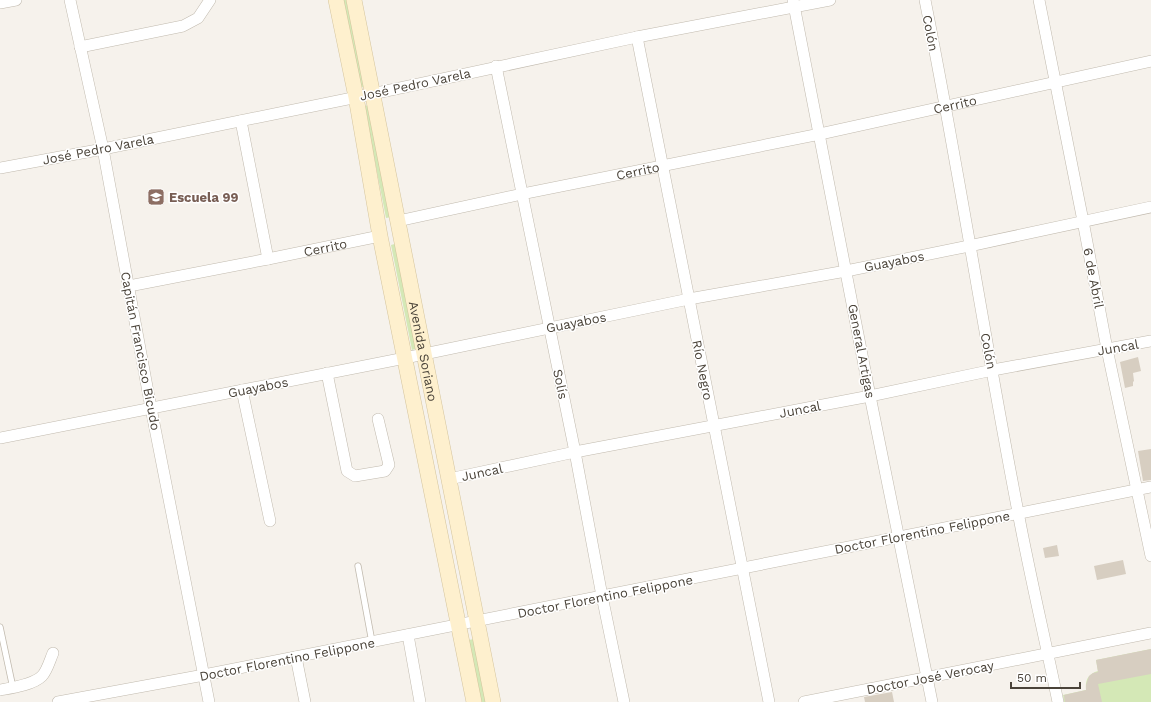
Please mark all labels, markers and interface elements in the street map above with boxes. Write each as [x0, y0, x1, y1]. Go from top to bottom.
street label: Colón [920, 14, 941, 52]
street label: José Pedro Varela [358, 65, 473, 104]
street label: Cerrito [932, 93, 978, 117]
street label: José Pedro Varela [41, 131, 156, 168]
street label: Cerrito [615, 159, 661, 183]
school or university icon: Escuela 99 [146, 187, 166, 207]
place label: Escuela 99 [169, 190, 239, 205]
street label: Cerrito [302, 236, 348, 259]
street label: 6 de Abril [1080, 247, 1107, 310]
street label: Guayabos [863, 248, 926, 275]
street label: Capitán Francisco Bicudo [118, 270, 163, 432]
street label: Avenida Soriano [406, 300, 440, 403]
street label: General Artigas [845, 303, 878, 400]
street label: Guayabos [545, 309, 608, 336]
street label: Colón [978, 332, 999, 370]
street label: Juncal [1096, 336, 1140, 359]
street label: Río Negro [689, 339, 716, 402]
street label: Solís [550, 368, 571, 401]
street label: Guayabos [227, 374, 290, 401]
street label: Juncal [778, 398, 822, 421]
street label: Juncal [460, 461, 504, 484]
street label: Doctor Florentino Felippone [833, 508, 1011, 557]
street label: Doctor Florentino Felippone [516, 572, 694, 621]
street label: Doctor Florentino Felippone [198, 635, 376, 684]
street label: Doctor José Verocay [865, 658, 995, 697]
scale bar [1011, 664, 1080, 690]
text: 50 m [1017, 671, 1047, 685]

